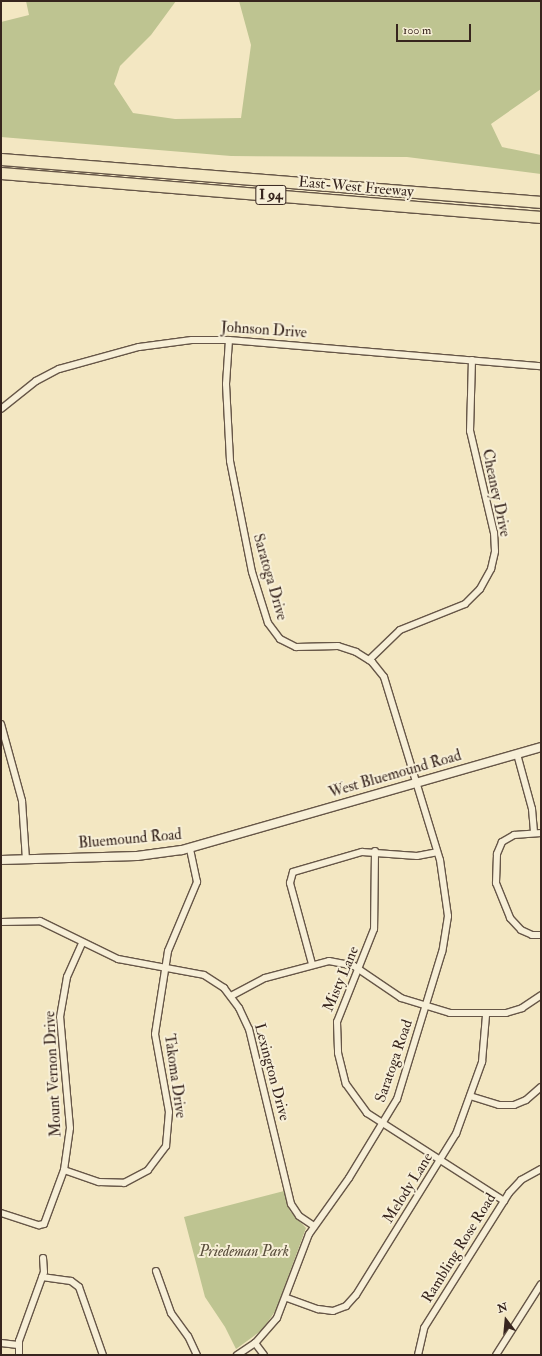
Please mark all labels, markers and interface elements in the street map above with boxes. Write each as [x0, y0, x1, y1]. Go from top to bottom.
scale bar [398, 16, 473, 42]
text: 100 m [403, 23, 431, 38]
street label: East-West Freeway [298, 173, 414, 201]
road number: I 94 [255, 183, 287, 207]
street label: Johnson Drive [220, 318, 308, 342]
street label: Cheaney Drive [478, 447, 514, 539]
street label: Saratoga Drive [249, 532, 291, 622]
street label: West Bluemound Road [327, 746, 463, 802]
street label: Bluemound Road [78, 826, 182, 852]
street label: Misty Lane [319, 944, 363, 1014]
street label: Mount Vernon Drive [41, 1010, 65, 1138]
street label: Saratoga Road [371, 1017, 417, 1105]
street label: Lexington Drive [250, 1021, 294, 1123]
street label: Takoma Drive [160, 1033, 190, 1119]
street label: Melody Lane [379, 1149, 437, 1227]
street label: Rambling Rose Road [418, 1190, 500, 1306]
park label: Priedeman Park [199, 1243, 289, 1261]
north arrow [486, 1300, 526, 1340]
text: N [496, 1300, 509, 1316]

